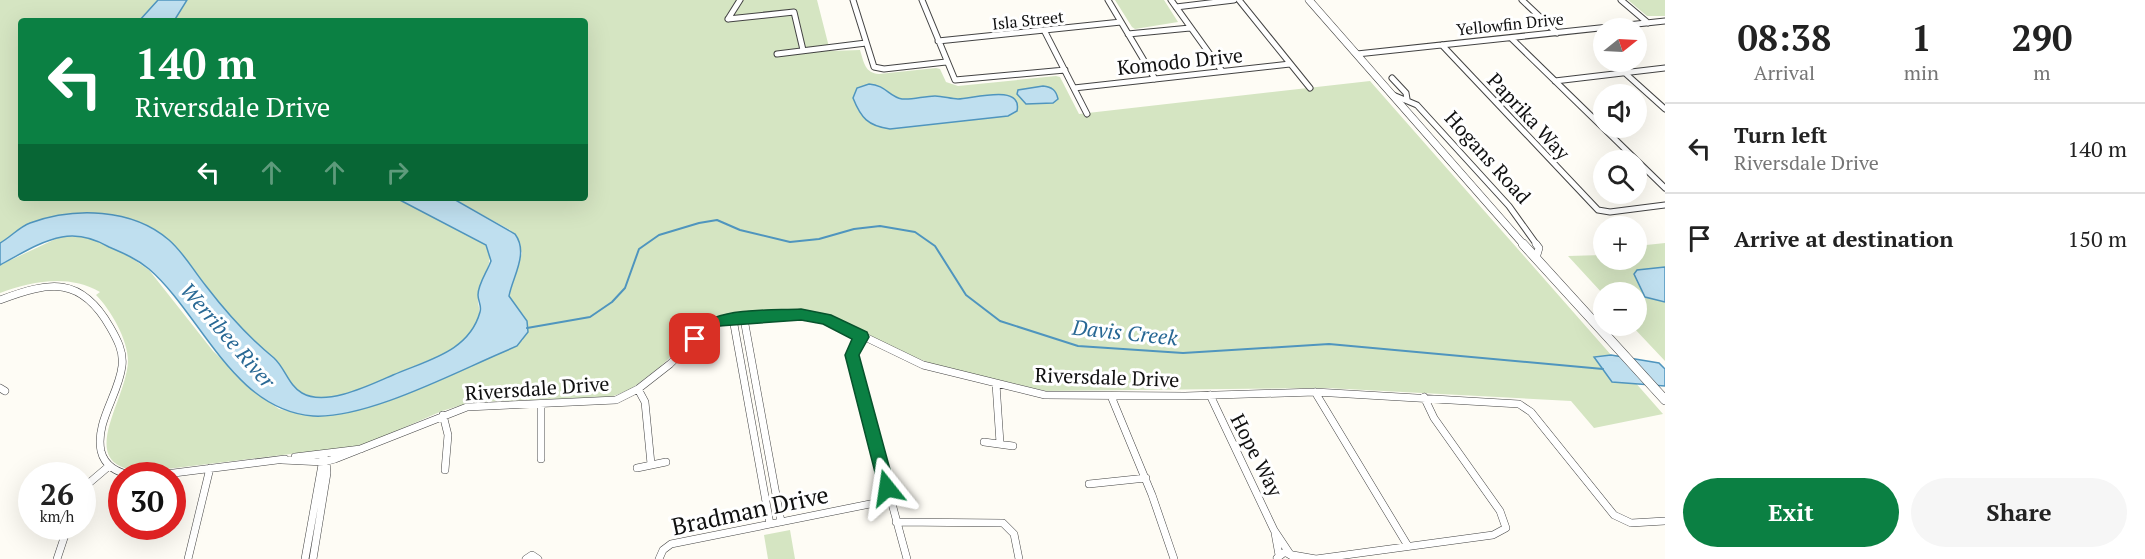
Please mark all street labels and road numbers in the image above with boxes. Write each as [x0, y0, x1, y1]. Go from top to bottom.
street label: Isla Street [991, 5, 1065, 35]
street label: Yellowfin Drive [1455, 7, 1565, 41]
street label: Komodo Drive [1116, 41, 1244, 81]
street label: Paprika Way [1482, 67, 1577, 166]
street label: Hogans Road [1439, 105, 1537, 209]
street label: Riversdale Drive [1034, 361, 1180, 393]
street label: Riversdale Drive [464, 369, 610, 407]
street label: Hope Way [1225, 409, 1290, 502]
street label: Bradman Drive [669, 478, 831, 542]

